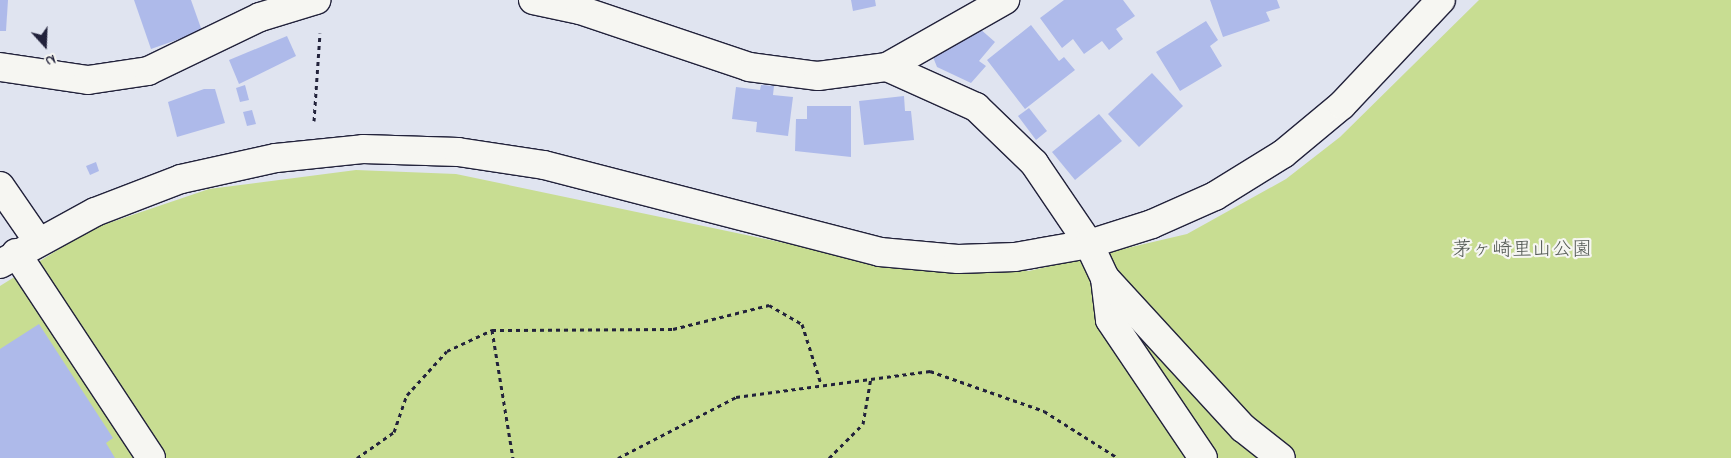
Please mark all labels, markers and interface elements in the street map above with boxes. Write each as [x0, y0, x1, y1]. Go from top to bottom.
north arrow [20, 20, 70, 70]
text: N [42, 48, 58, 71]
park label: 茅ヶ崎里山公園 [1452, 238, 1592, 262]

